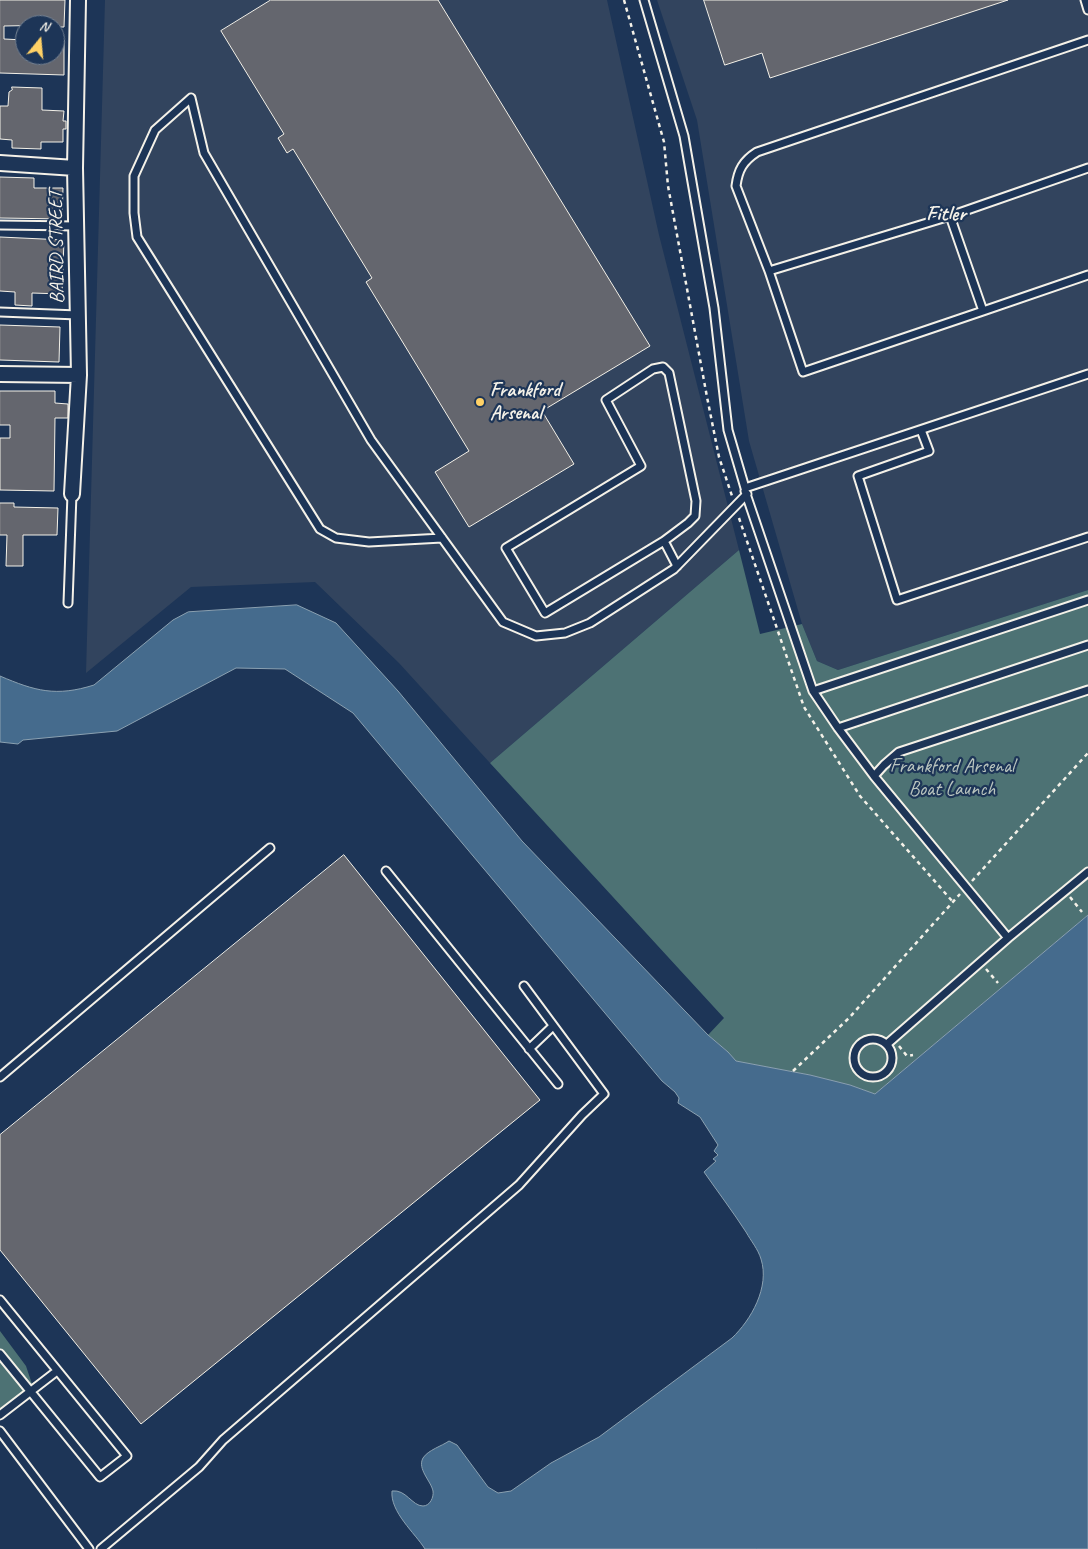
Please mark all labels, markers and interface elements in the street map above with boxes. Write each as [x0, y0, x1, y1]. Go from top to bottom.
north arrow [15, 15, 65, 65]
text: N [38, 17, 51, 36]
street label: BAIRD STREET [44, 190, 70, 304]
district label: Fitler [926, 201, 966, 227]
place label: Frankford Arsenal [490, 379, 560, 426]
marker: Frankford Arsenal [474, 396, 486, 408]
park label: Frankford Arsenal Boat Launch [890, 755, 1014, 802]

